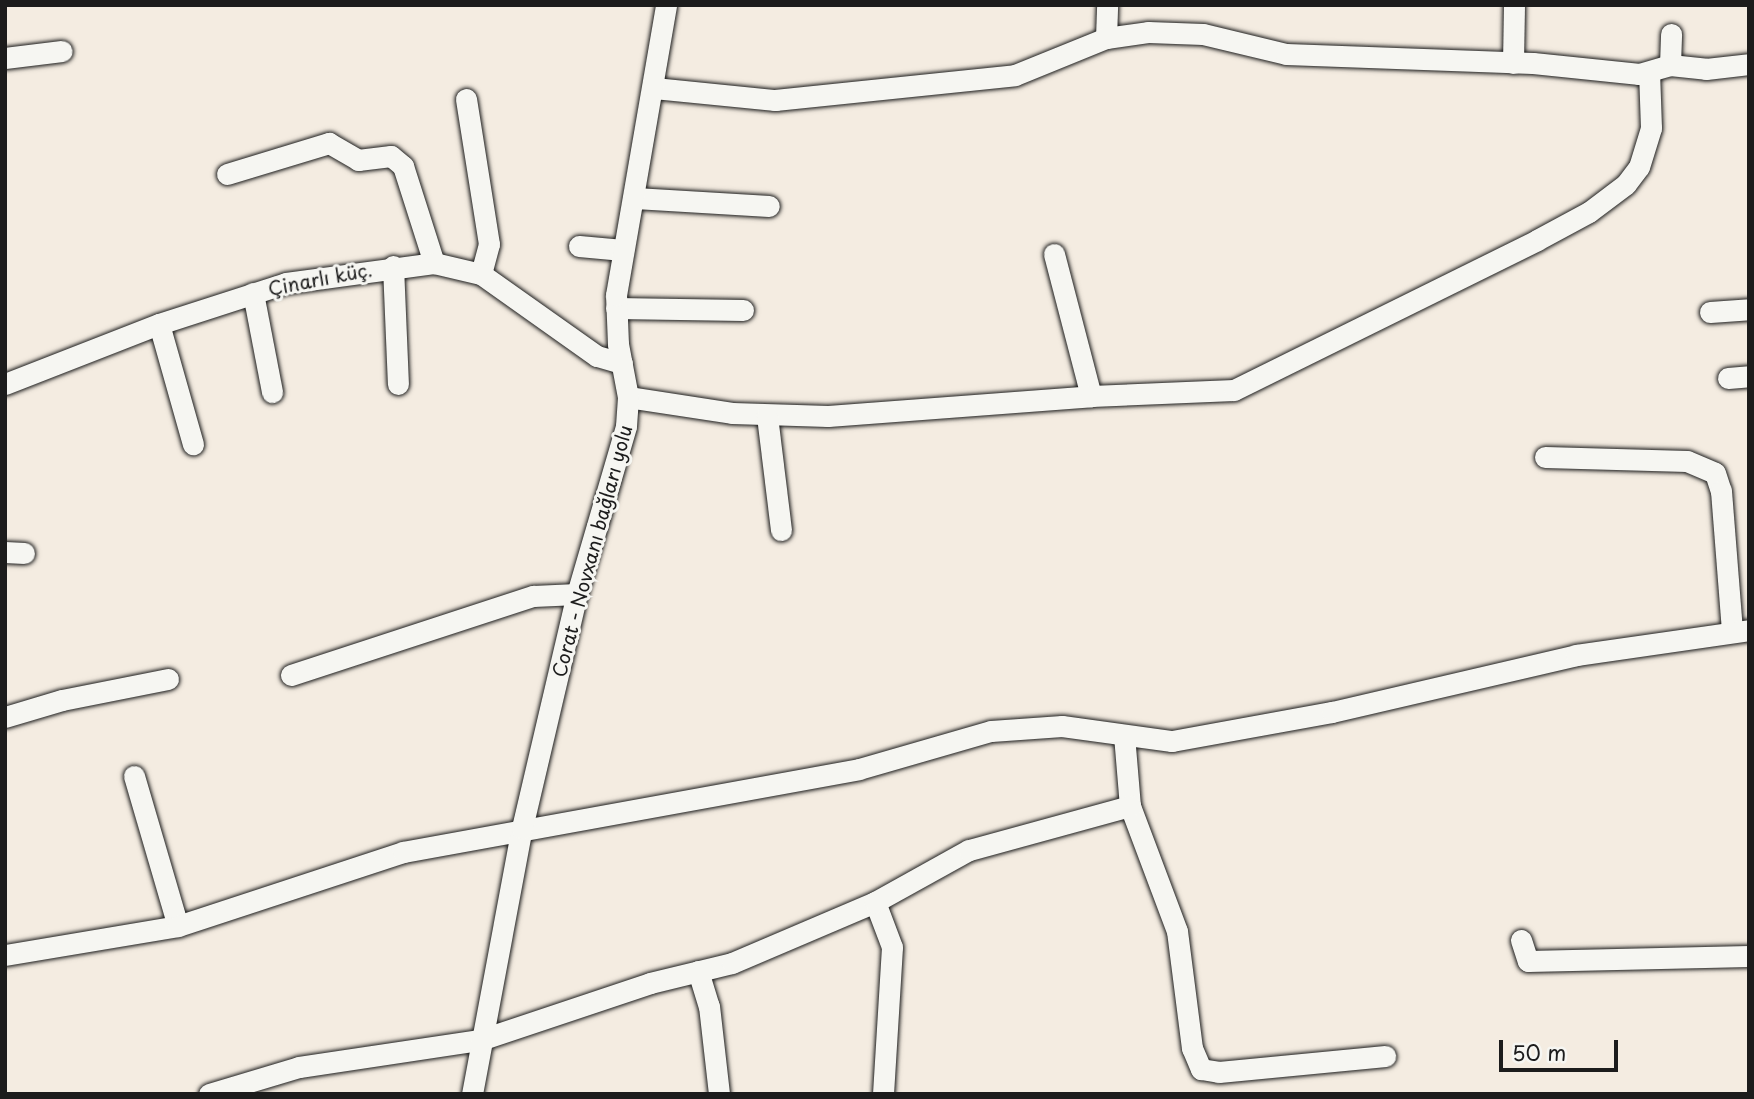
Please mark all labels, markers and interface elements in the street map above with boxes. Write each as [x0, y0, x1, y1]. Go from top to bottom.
street label: Çinarlı küç. [265, 258, 375, 300]
street label: Corat - Novxanı bağları yolu [547, 422, 637, 680]
scale bar [1502, 1026, 1621, 1070]
text: 50 m [1512, 1036, 1566, 1068]

